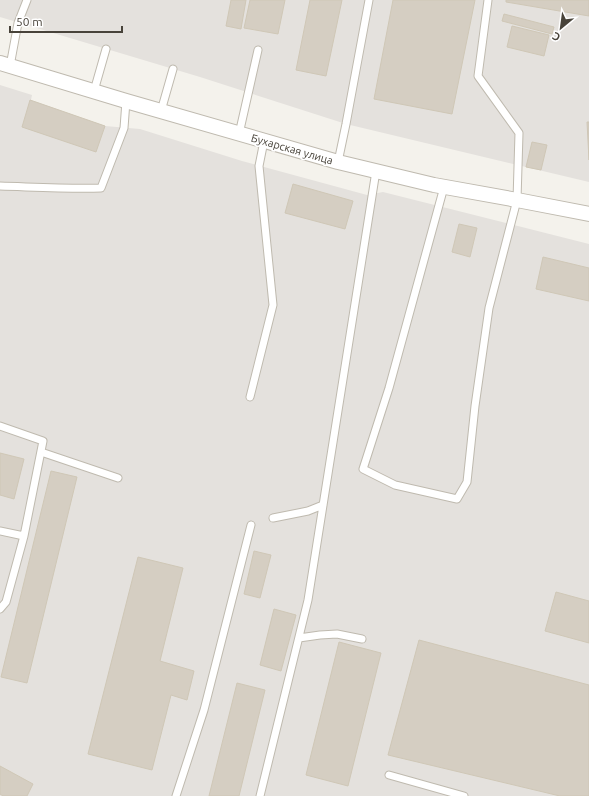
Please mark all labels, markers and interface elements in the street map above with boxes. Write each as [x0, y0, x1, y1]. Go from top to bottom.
scale bar [10, 8, 122, 34]
north arrow [541, 8, 581, 48]
text: 50 m [16, 15, 43, 28]
text: С [550, 30, 562, 44]
street label: Бухарская улица [250, 132, 334, 166]

